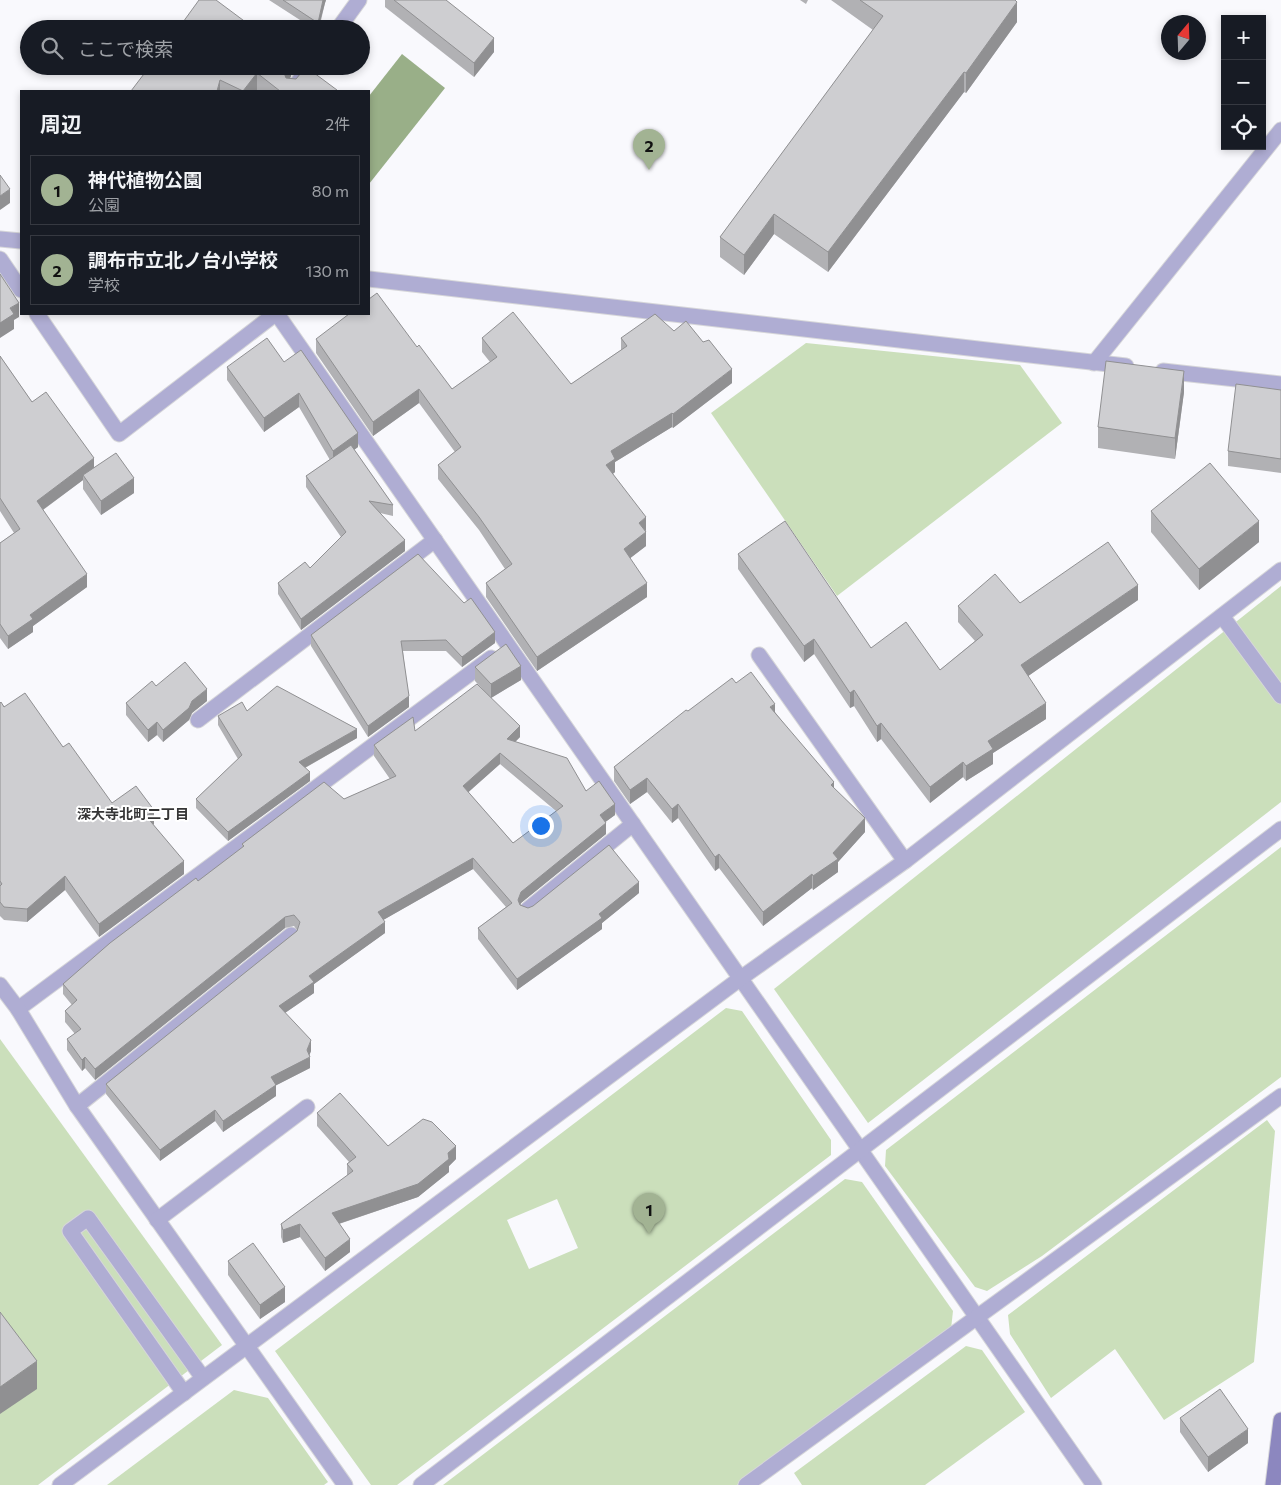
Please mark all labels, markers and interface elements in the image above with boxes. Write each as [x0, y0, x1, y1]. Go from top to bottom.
north arrow [1161, 15, 1206, 60]
map controls [1221, 15, 1266, 150]
button: + [1221, 15, 1266, 60]
search box [20, 20, 370, 75]
icon: search [38, 34, 66, 62]
text: ここで検索 [78, 37, 173, 60]
button: − [1221, 60, 1266, 105]
button: locate [1221, 105, 1266, 150]
text: 周辺 [40, 111, 82, 136]
text: 2件 [325, 114, 350, 133]
pin: 2 [633, 129, 665, 170]
text: 神代植物公園 [88, 168, 202, 191]
text: 1 [53, 181, 61, 200]
text: 80 m [312, 181, 349, 200]
text: 公園 [88, 195, 120, 214]
text: 調布市立北ノ台小学校 [88, 248, 278, 271]
text: 2 [52, 261, 62, 280]
text: 130 m [306, 261, 349, 280]
text: 学校 [88, 275, 120, 294]
district label: 深大寺北町二丁目 [77, 805, 189, 822]
your location [528, 813, 554, 839]
pin: 1 [633, 1193, 665, 1234]

